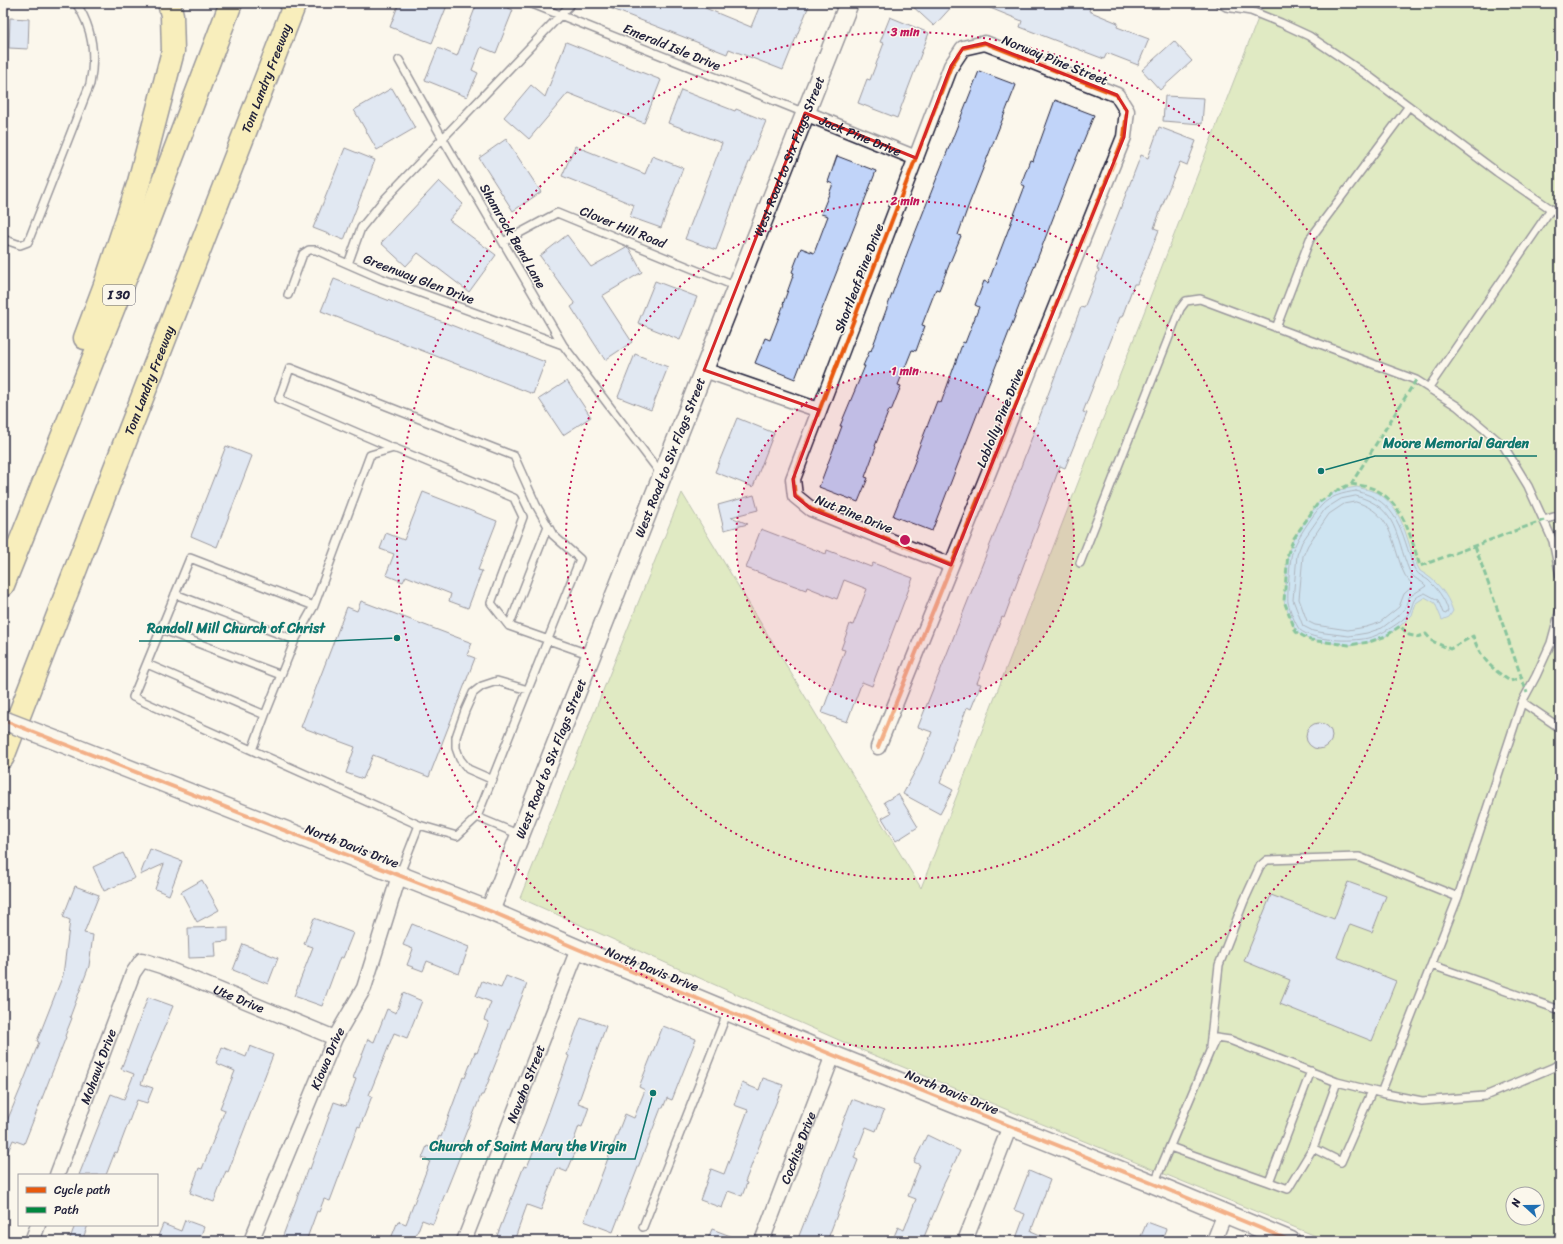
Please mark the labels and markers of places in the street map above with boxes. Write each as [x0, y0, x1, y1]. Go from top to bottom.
callout: Moore Memorial Garden [1375, 430, 1537, 456]
centre of rings [898, 533, 912, 547]
callout: Randoll Mill Church of Christ [139, 615, 332, 641]
callout: Church of Saint Mary the Virgin [422, 1133, 635, 1159]

